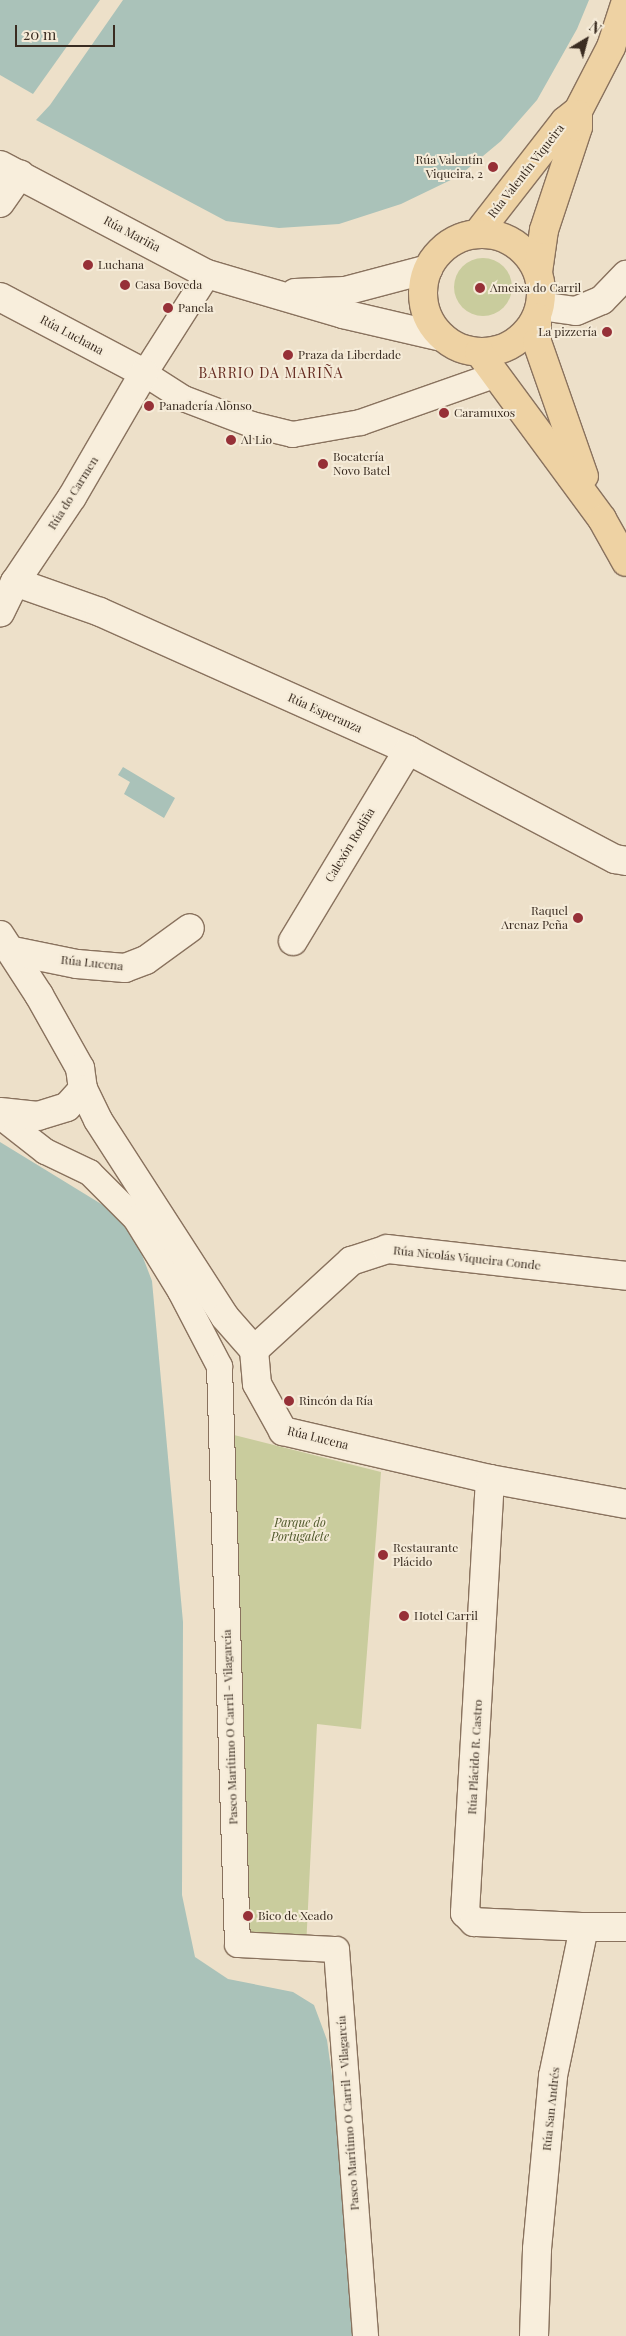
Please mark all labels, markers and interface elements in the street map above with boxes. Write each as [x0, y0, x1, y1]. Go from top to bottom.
scale bar [18, 15, 118, 47]
north arrow [561, 15, 611, 65]
text: N [586, 17, 605, 38]
text: 20 m [23, 24, 56, 44]
street label: Rúa Valentín Viqueira [485, 121, 567, 221]
place label: Rúa Valentín Viqueira, 2 [415, 153, 483, 181]
marker: Rúa Valentín Viqueira, 2 [487, 161, 499, 173]
street label: Rúa Mariña [101, 213, 163, 255]
place label: Luchana [98, 258, 144, 272]
marker: Luchana [82, 259, 94, 271]
place label: Casa Boveda [135, 278, 202, 292]
marker: Casa Boveda [119, 279, 131, 291]
place label: Ameixa do Carril [490, 281, 581, 295]
marker: Ameixa do Carril [474, 282, 486, 294]
place label: Panela [178, 301, 214, 315]
marker: Panela [162, 302, 174, 314]
street label: Rúa Luchana [38, 312, 106, 358]
place label: La pizzería [538, 325, 597, 339]
marker: La pizzería [601, 326, 613, 338]
place label: Praza da Liberdade [298, 348, 401, 362]
marker: Praza da Liberdade [282, 349, 294, 361]
district label: BARRIO DA MARIÑA [196, 365, 346, 381]
place label: Panadería Alonso [159, 399, 252, 413]
marker: Panadería Alonso [143, 400, 155, 412]
place label: Caramuxos [454, 406, 515, 420]
marker: Caramuxos [438, 407, 450, 419]
place label: Al Lio [241, 433, 272, 447]
marker: Al Lio [225, 434, 237, 446]
place label: Bocatería Novo Batel [333, 450, 390, 478]
street label: Rúa do Carmen [45, 454, 101, 532]
marker: Bocatería Novo Batel [317, 458, 329, 470]
street label: Rúa Esperanza [286, 690, 364, 736]
street label: Calexón Rodiña [322, 805, 378, 885]
place label: Raquel Arenaz Peña [501, 904, 568, 932]
marker: Raquel Arenaz Peña [572, 912, 584, 924]
street label: Rúa Lucena [60, 953, 124, 973]
street label: Rúa Nicolás Viqueira Conde [392, 1243, 542, 1273]
place label: Rincón da Ría [299, 1394, 373, 1408]
marker: Rincón da Ría [283, 1395, 295, 1407]
street label: Rúa Lucena [286, 1423, 350, 1453]
park label: Parque do Portugalete [271, 1516, 329, 1544]
place label: Restaurante Plácido [393, 1541, 458, 1569]
marker: Restaurante Plácido [377, 1549, 389, 1561]
place label: Hotel Carril [414, 1609, 478, 1623]
marker: Hotel Carril [398, 1610, 410, 1622]
street label: Paseo Marítimo O Carril - Vilagarcía [219, 1629, 241, 1825]
street label: Rúa Plácido R. Castro [465, 1699, 485, 1815]
place label: Bico de Xeado [258, 1909, 333, 1923]
marker: Bico de Xeado [242, 1910, 254, 1922]
street label: Paseo Marítimo O Carril - Vilagarcía [334, 2015, 362, 2211]
street label: Rúa San Andrés [539, 2066, 563, 2152]

